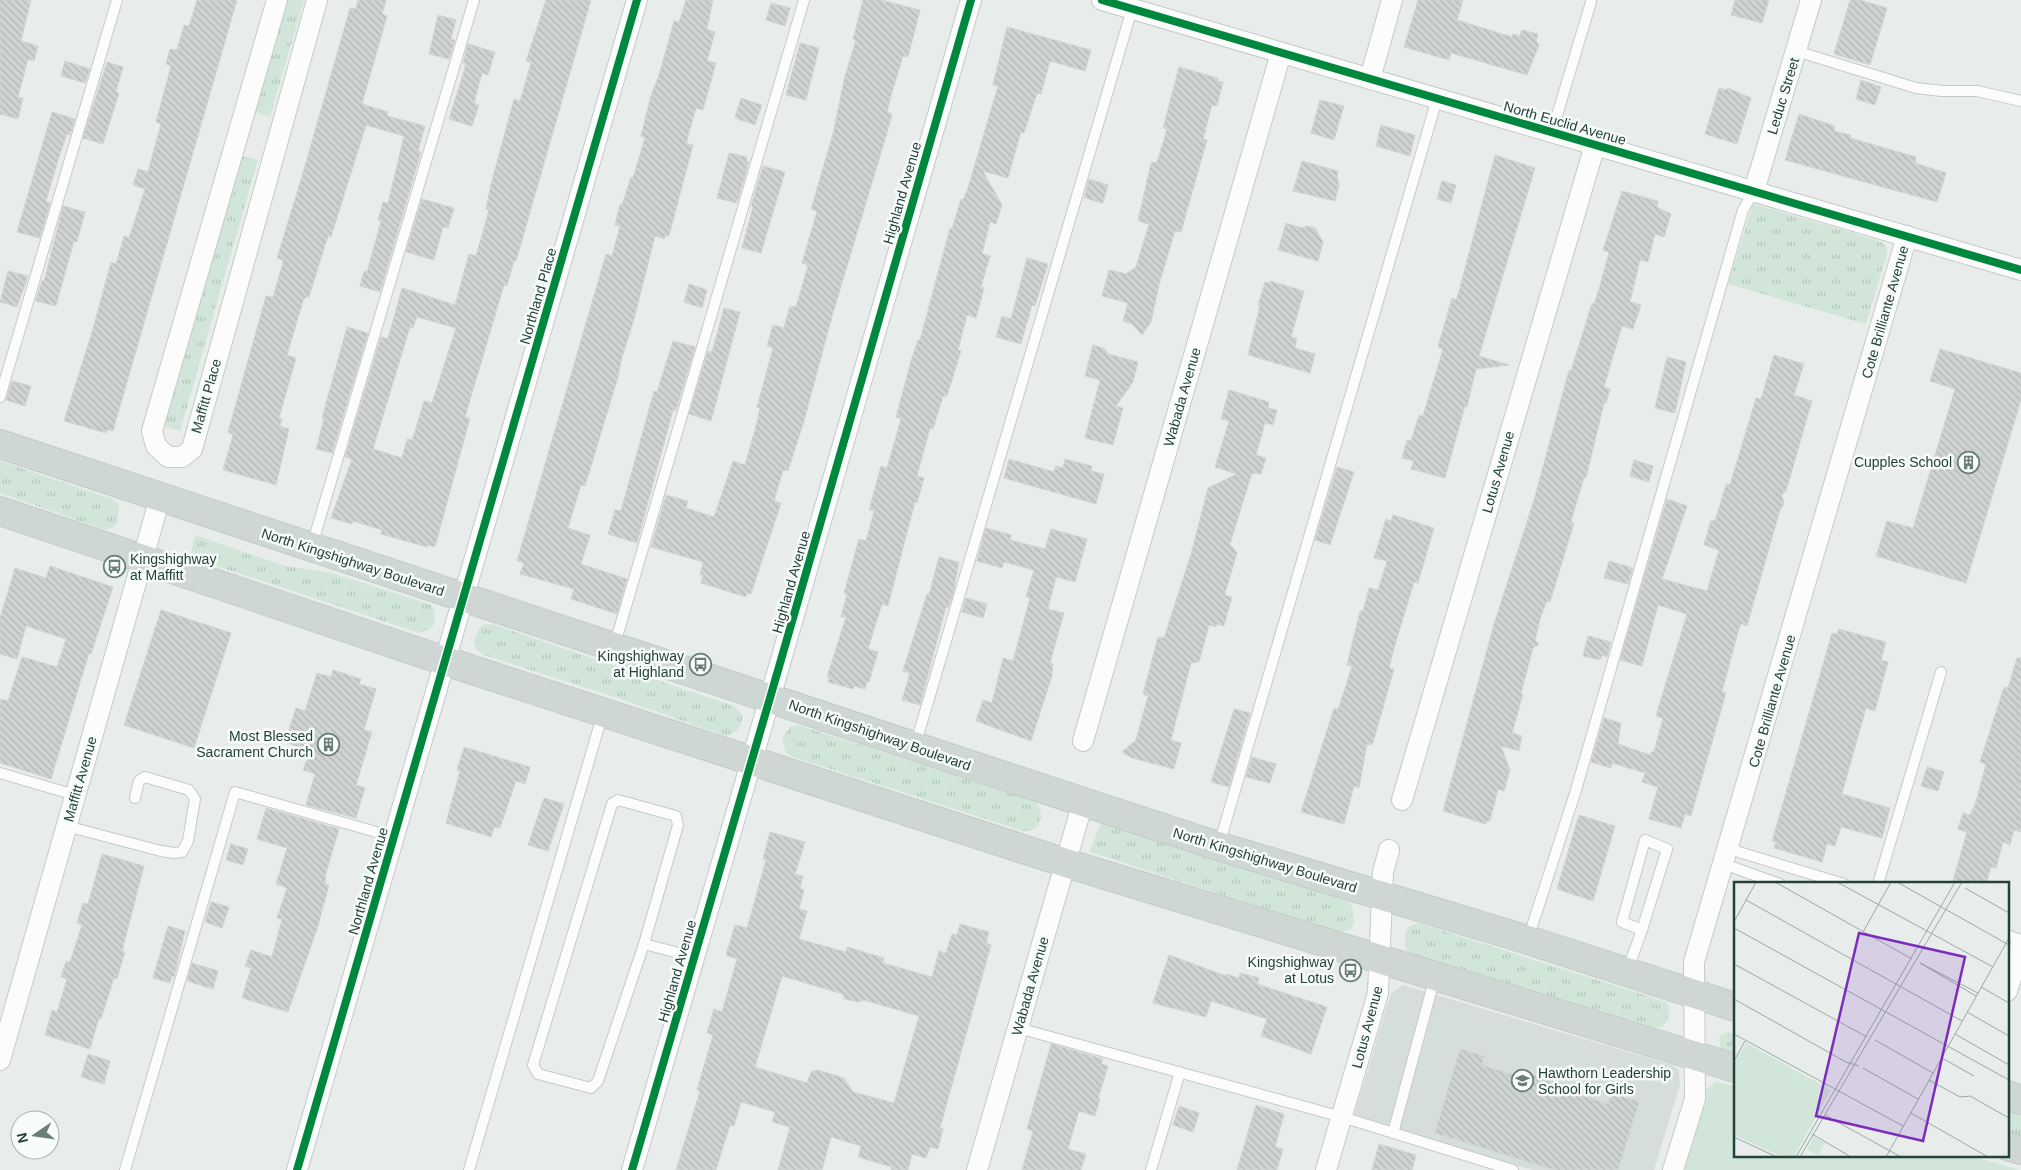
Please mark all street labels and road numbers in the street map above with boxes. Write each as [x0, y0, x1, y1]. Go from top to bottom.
street label: Leduc Street [1764, 56, 1802, 136]
street label: North Euclid Avenue [1502, 98, 1628, 148]
street label: Highland Avenue [880, 140, 924, 246]
street label: Cote Brilliante Avenue [1858, 244, 1912, 380]
street label: Northland Place [517, 246, 559, 346]
street label: Wabada Avenue [1160, 346, 1204, 448]
street label: Maffitt Place [188, 357, 224, 435]
street label: Lotus Avenue [1479, 429, 1517, 515]
street label: North Kingshighway Boulevard [259, 525, 447, 599]
street label: Highland Avenue [769, 529, 813, 635]
street label: Cote Brilliante Avenue [1745, 633, 1799, 769]
street label: North Kingshighway Boulevard [787, 696, 973, 774]
street label: Maffitt Avenue [60, 734, 100, 824]
street label: North Kingshighway Boulevard [1171, 824, 1359, 896]
street label: Northland Avenue [345, 825, 391, 937]
street label: Highland Avenue [655, 918, 699, 1024]
street label: Wabada Avenue [1008, 935, 1052, 1037]
street label: Lotus Avenue [1348, 984, 1386, 1070]

